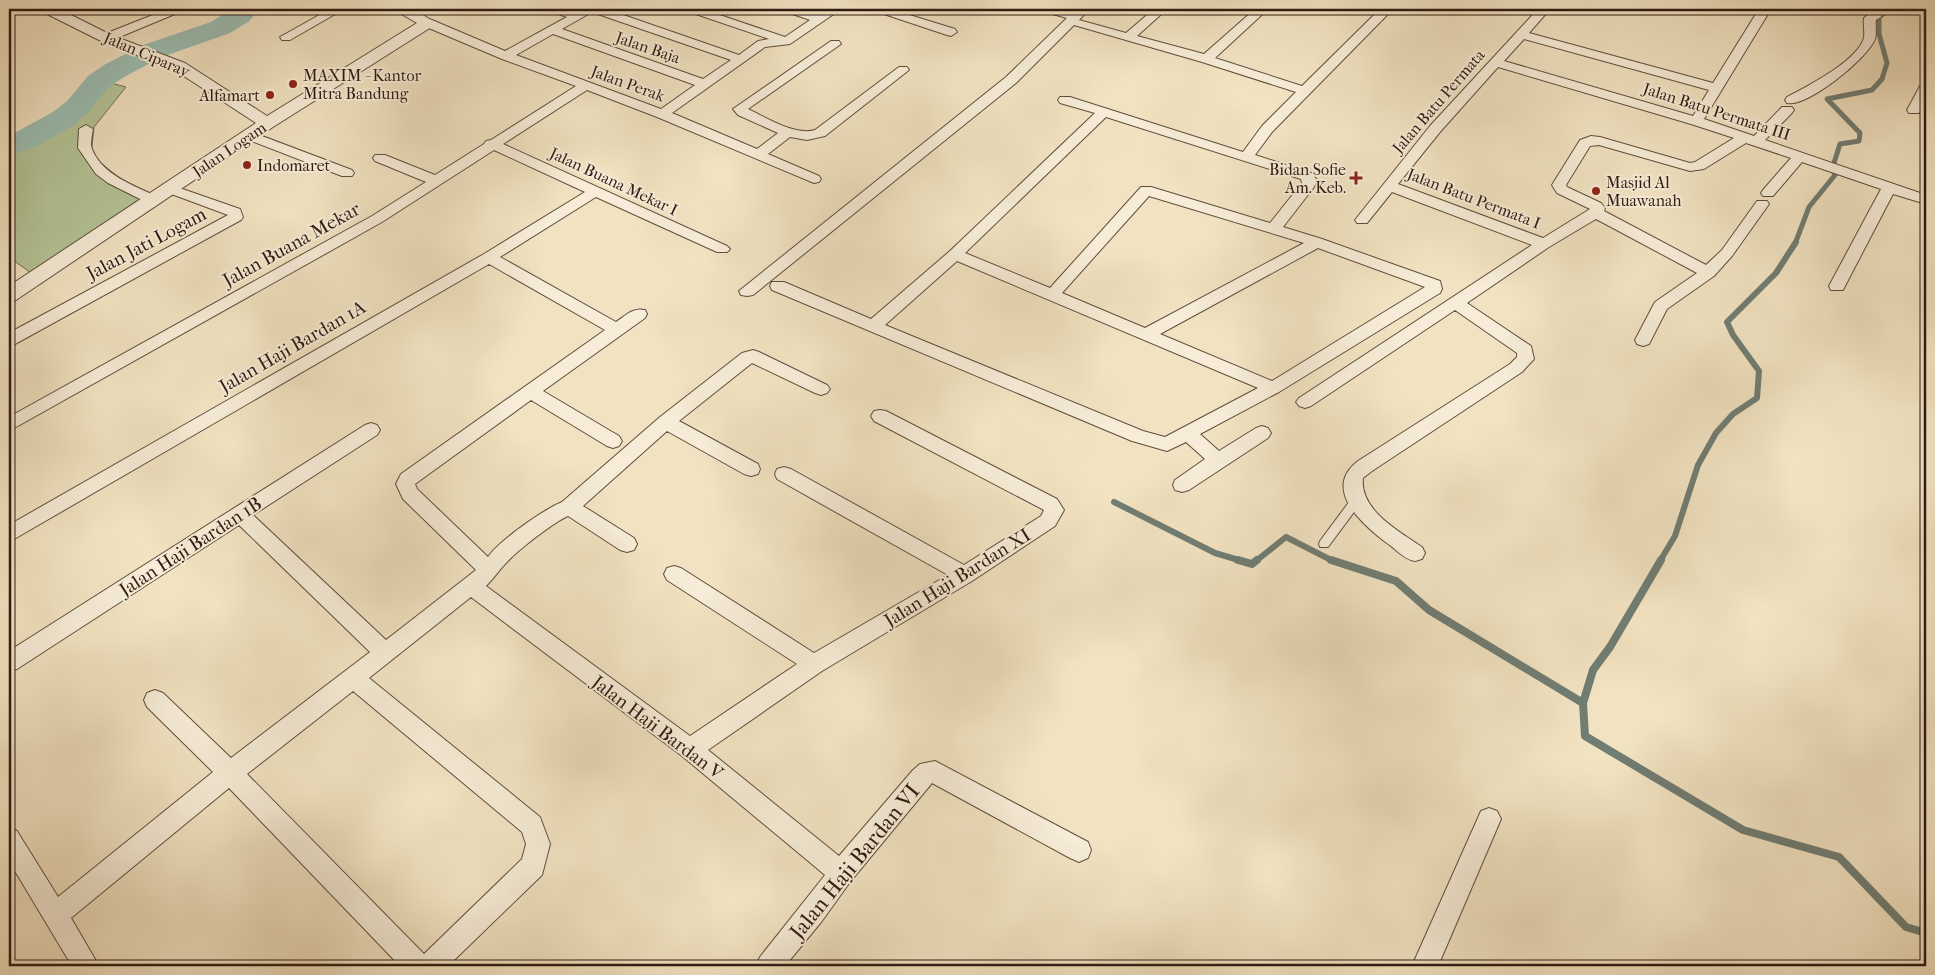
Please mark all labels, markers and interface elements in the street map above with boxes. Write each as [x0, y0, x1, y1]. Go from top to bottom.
street label: Jalan Ciparay [99, 27, 193, 81]
street label: Jalan Baja [611, 27, 683, 68]
street label: Jalan Batu Permata [1387, 45, 1489, 159]
street label: Jalan Perak [586, 61, 668, 106]
place label: MAXIM - Kantor Mitra Bandung [303, 66, 421, 103]
marker: MAXIM - Kantor Mitra Bandung [287, 78, 299, 90]
street label: Jalan Batu Permata III [1639, 78, 1793, 144]
place label: Alfamart [198, 86, 260, 105]
marker: Alfamart [264, 89, 276, 101]
street label: Jalan Logam [187, 117, 270, 182]
street label: Jalan Buana Mekar I [545, 143, 681, 219]
place label: Indomaret [257, 156, 331, 175]
marker: Indomaret [241, 159, 253, 171]
place label: Bidan Sofie Am. Keb. [1269, 160, 1346, 197]
street label: Jalan Batu Permata I [1403, 164, 1543, 233]
marker: Bidan Sofie Am. Keb. [1350, 172, 1362, 184]
place label: Masjid Al Muawanah [1606, 173, 1681, 210]
marker: Masjid Al Muawanah [1590, 185, 1602, 197]
street label: Jalan Buana Mekar [217, 198, 365, 293]
street label: Jalan Jati Logam [81, 203, 210, 286]
street label: Jalan Haji Bardan 1A [214, 296, 370, 399]
street label: Jalan Haji Bardan 1B [114, 493, 266, 602]
street label: Jalan Haji Bardan XI [879, 524, 1035, 633]
street label: Jalan Haji Bardan V [586, 670, 728, 785]
street label: Jalan Haji Bardan VI [783, 778, 926, 946]

